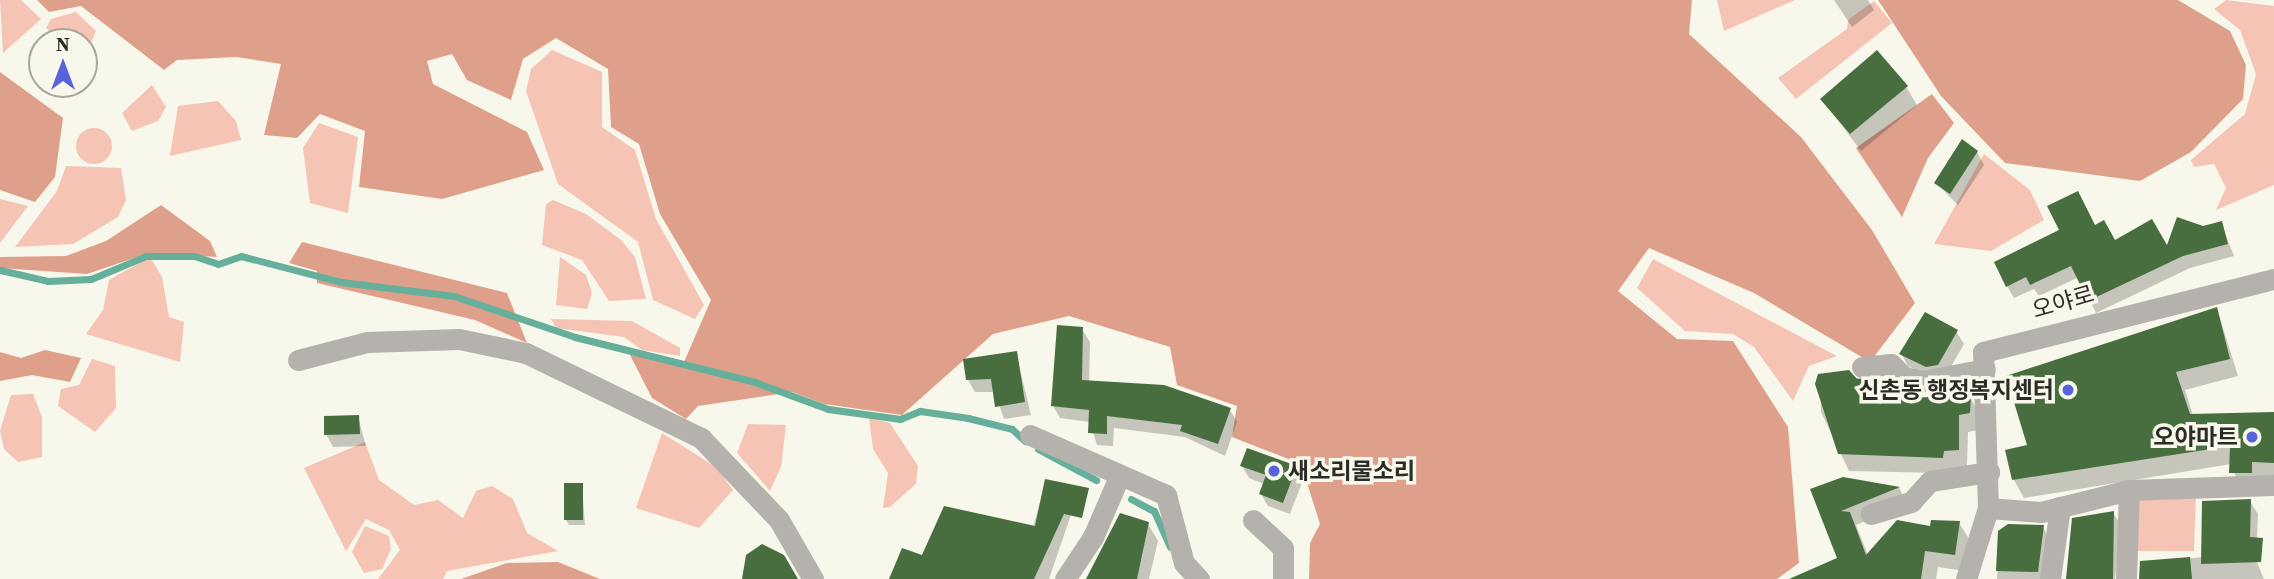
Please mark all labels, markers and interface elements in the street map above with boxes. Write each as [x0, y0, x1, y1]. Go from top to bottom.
north arrow [28, 28, 98, 98]
text: N [56, 31, 70, 57]
street label: 오야로 [2029, 280, 2097, 324]
place label: 신촌동 행정복지센터 [1859, 376, 2054, 404]
marker: 신촌동 행정복지센터 [2060, 382, 2076, 398]
place label: 오야마트 [2153, 423, 2238, 451]
marker: 오야마트 [2244, 429, 2260, 445]
place label: 새소리물소리 [1288, 457, 1415, 485]
marker: 새소리물소리 [1266, 463, 1282, 479]

